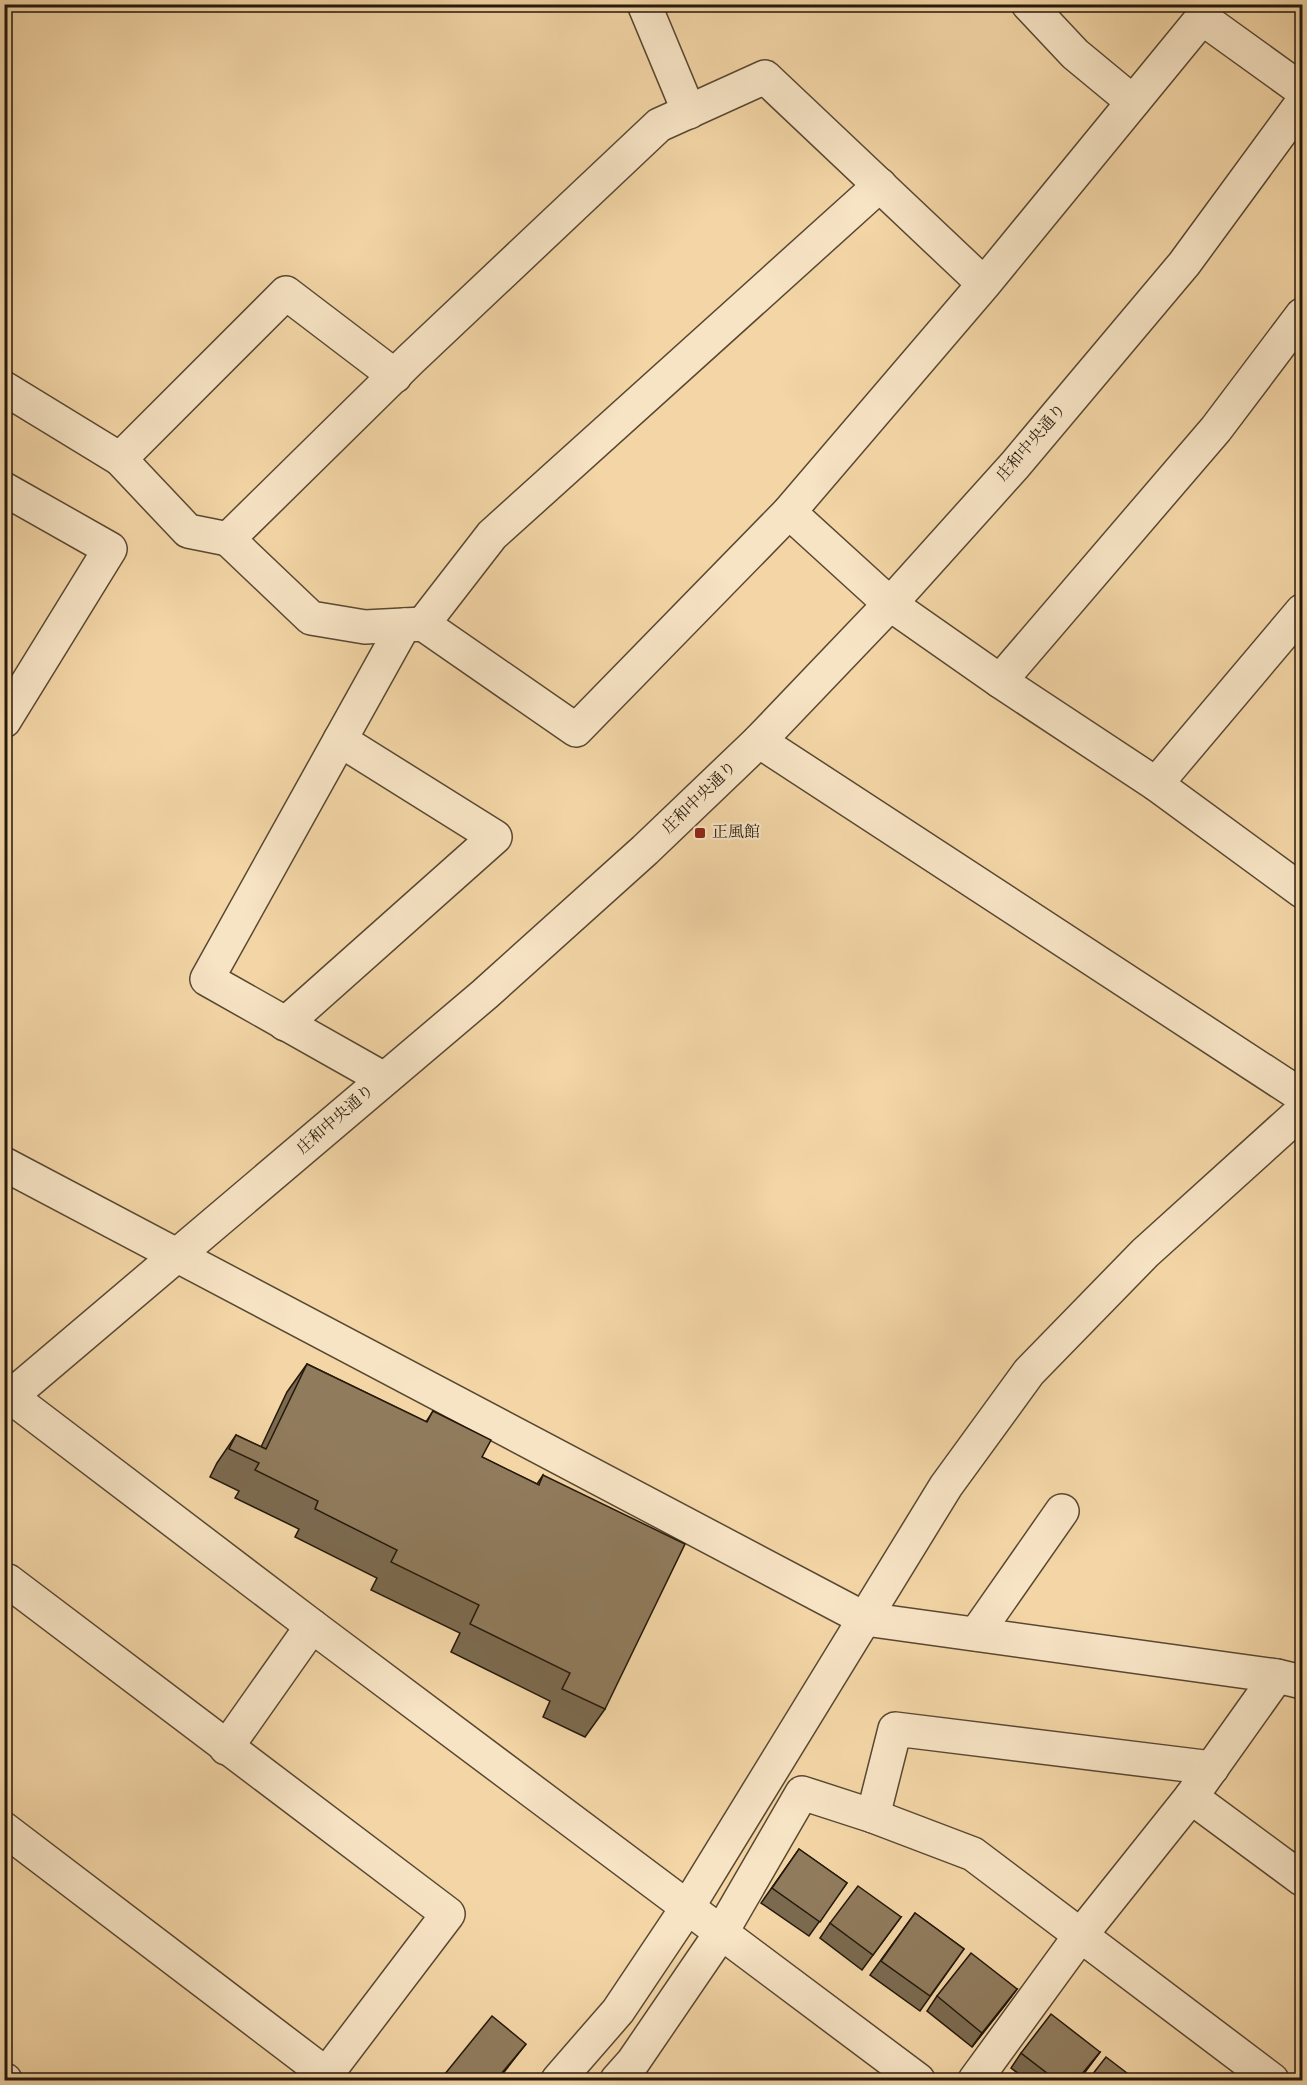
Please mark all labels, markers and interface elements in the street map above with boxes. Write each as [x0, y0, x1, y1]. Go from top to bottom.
street label: 庄和中央通り [993, 400, 1071, 486]
street label: 庄和中央通り [659, 757, 741, 839]
place label: 正風館 [712, 823, 760, 843]
marker: 正風館 [693, 826, 707, 840]
street label: 庄和中央通り [293, 1081, 379, 1159]

